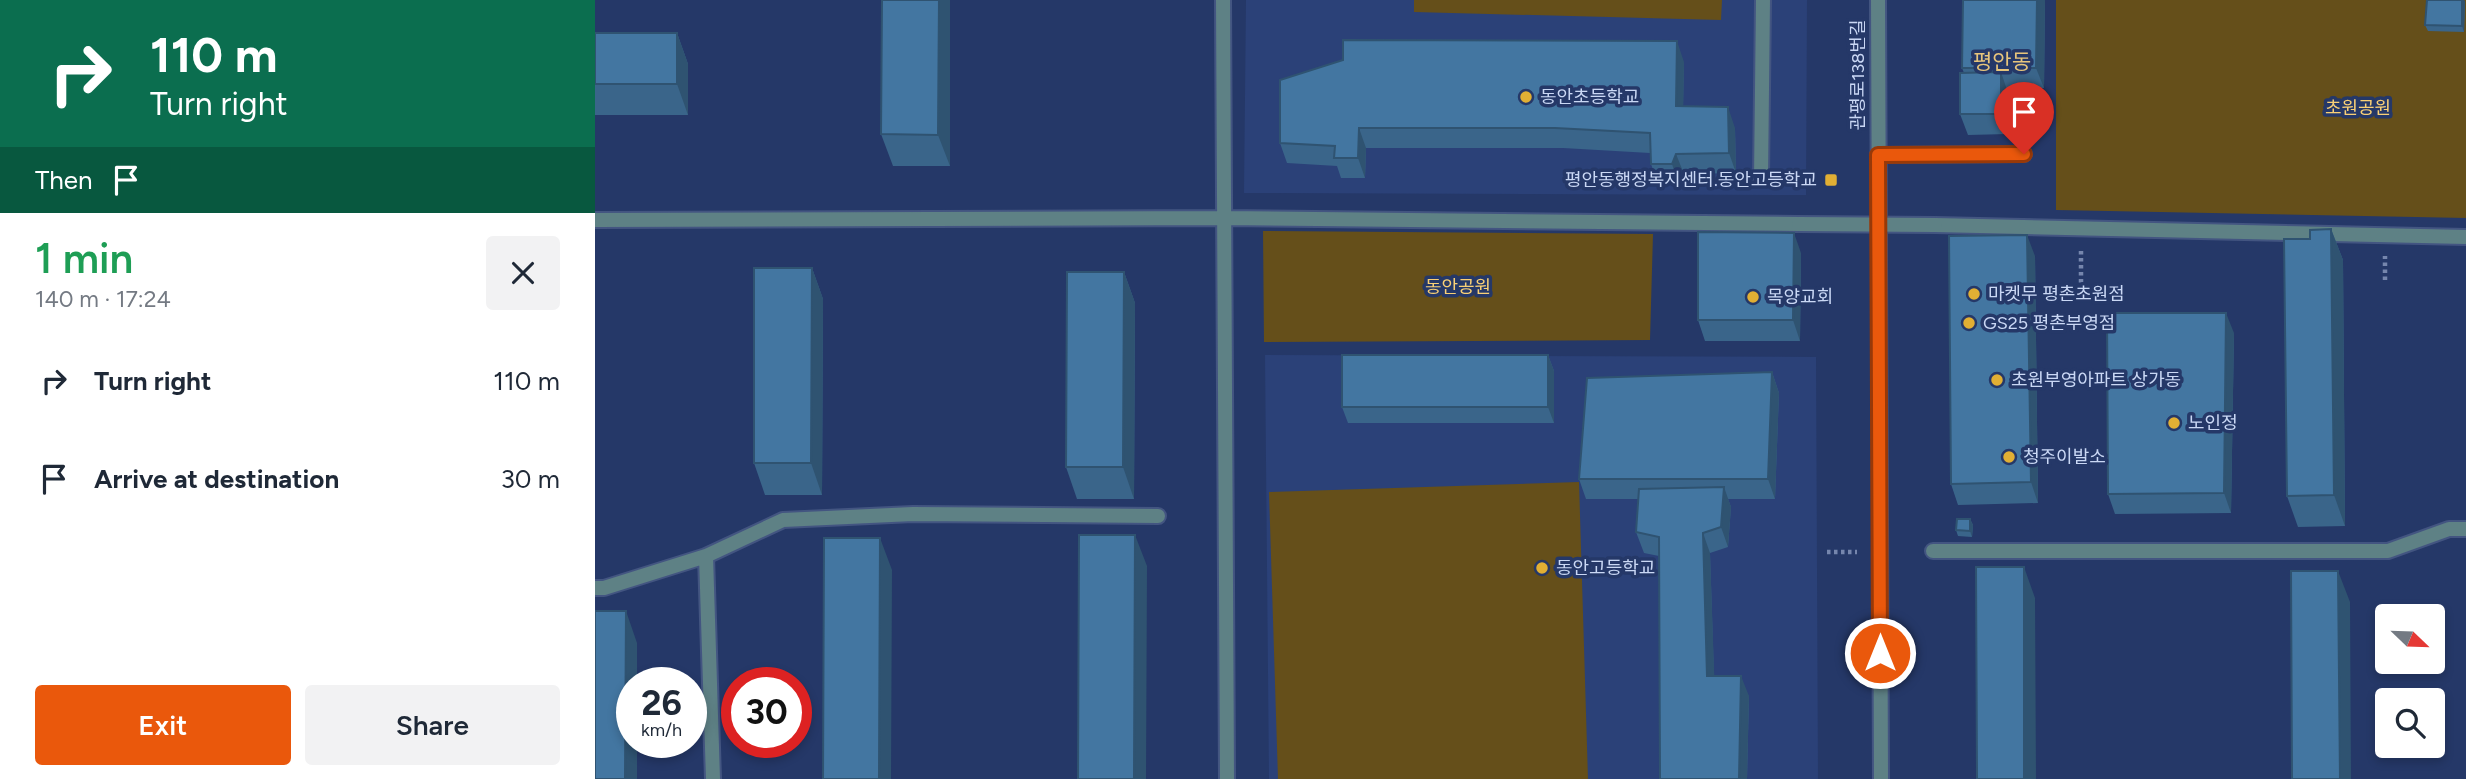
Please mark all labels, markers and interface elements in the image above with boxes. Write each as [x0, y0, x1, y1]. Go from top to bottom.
street label: 관평로138번길 [1847, 19, 1869, 131]
text: 110 m [150, 25, 278, 84]
icon: right [35, 28, 126, 119]
district label: 평안동 [1973, 49, 2031, 74]
pin [1994, 82, 2054, 154]
text: Turn right [150, 85, 288, 123]
place label: 동안초등학교 [1540, 86, 1639, 108]
marker: 동안초등학교 [1518, 89, 1534, 105]
icon: arrive [2005, 93, 2043, 131]
park label: 초원공원 [2325, 97, 2391, 119]
icon: arrive [107, 161, 145, 199]
text: Then [35, 164, 93, 196]
place label: 평안동행정복지센터.동안고등학교 [1565, 169, 1817, 191]
marker: 평안동행정복지센터.동안고등학교 [1823, 172, 1839, 188]
text: 1 min [35, 233, 133, 284]
button: close [486, 236, 560, 310]
park label: 동안공원 [1425, 276, 1491, 298]
place label: 마켓무 평촌초원점 [1988, 283, 2125, 305]
text: 140 m · 17:24 [35, 285, 171, 313]
place label: 목양교회 [1767, 286, 1833, 308]
marker: 마켓무 평촌초원점 [1966, 286, 1982, 302]
marker: 목양교회 [1745, 289, 1761, 305]
place label: GS25 평촌부영점 [1983, 312, 2115, 334]
marker: GS25 평촌부영점 [1961, 315, 1977, 331]
icon: right [35, 362, 73, 400]
text: Turn right [94, 365, 211, 397]
text: 110 m [493, 365, 560, 397]
place label: 초원부영아파트 상가동 [2011, 369, 2181, 391]
marker: 초원부영아파트 상가동 [1989, 372, 2005, 388]
place label: 노인정 [2188, 412, 2238, 434]
marker: 노인정 [2166, 415, 2182, 431]
place label: 청주이발소 [2023, 446, 2106, 468]
marker: 청주이발소 [2001, 449, 2017, 465]
icon: arrive [35, 460, 73, 498]
text: Arrive at destination [94, 463, 339, 495]
text: 30 m [501, 463, 560, 495]
place label: 동안고등학교 [1556, 557, 1655, 579]
marker: 동안고등학교 [1534, 560, 1550, 576]
north arrow [2375, 604, 2445, 674]
map controls [2375, 604, 2445, 758]
position arrow [1843, 616, 1917, 690]
speed limit sign: 30 [721, 667, 812, 758]
text: 26 [641, 682, 682, 724]
button: Exit [35, 685, 291, 765]
button: Share [305, 685, 560, 765]
button: search [2375, 688, 2445, 758]
text: km/h [641, 719, 682, 741]

